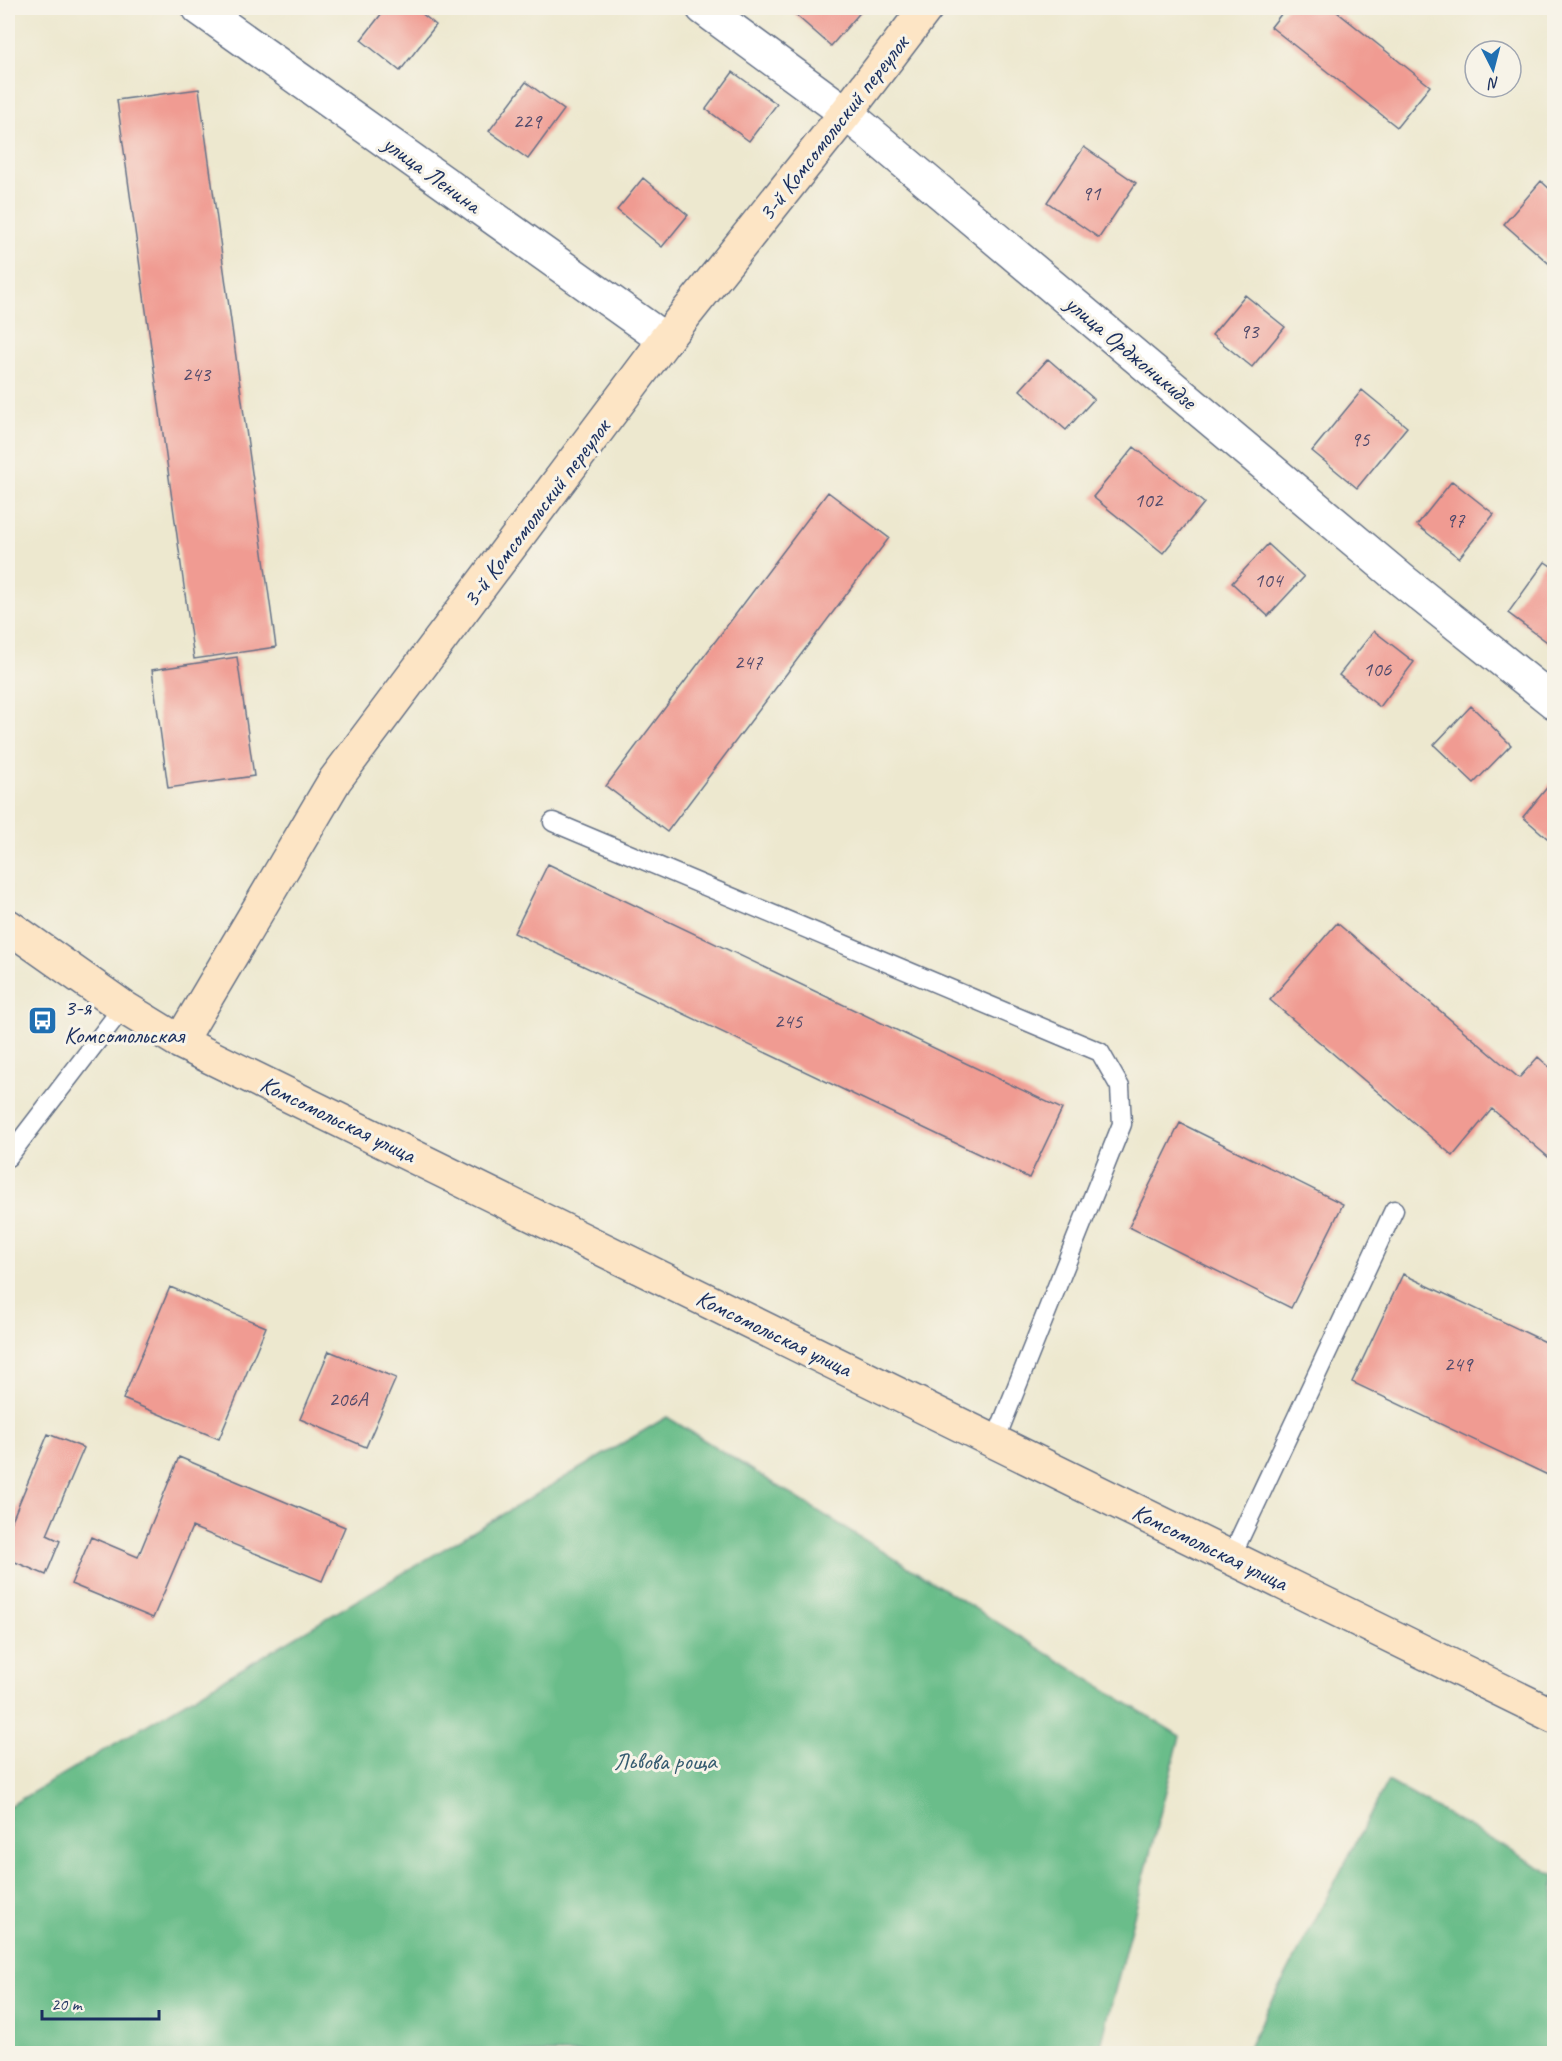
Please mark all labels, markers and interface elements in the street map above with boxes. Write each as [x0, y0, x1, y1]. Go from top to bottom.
street label: 3-й Комсомольский переулок [751, 27, 916, 227]
north arrow [1463, 39, 1523, 99]
text: N [1485, 72, 1500, 94]
house number: 229 [513, 108, 543, 134]
street label: улица Ленина [375, 127, 489, 221]
house number: 91 [1082, 180, 1102, 206]
street label: улица Орджоникидзе [1058, 287, 1204, 417]
house number: 93 [1240, 318, 1260, 344]
house number: 243 [182, 361, 212, 387]
street label: 3-й Комсомольский переулок [456, 411, 618, 613]
house number: 95 [1351, 426, 1371, 452]
house number: 102 [1134, 487, 1164, 513]
house number: 97 [1446, 507, 1466, 533]
house number: 104 [1254, 567, 1285, 593]
house number: 247 [734, 649, 764, 675]
house number: 106 [1363, 656, 1392, 682]
place label: 3-я Комсомольская [64, 992, 185, 1050]
bus stop icon: 3-я Комсомольская [27, 1005, 59, 1037]
house number: 245 [774, 1008, 804, 1034]
street label: Комсомольская улица [255, 1068, 422, 1170]
street label: Комсомольская улица [691, 1282, 858, 1384]
house number: 249 [1444, 1351, 1474, 1377]
house number: 206А [329, 1386, 369, 1412]
street label: Комсомольская улица [1127, 1496, 1294, 1598]
park label: Львова роща [614, 1746, 718, 1776]
scale bar [42, 1983, 159, 2021]
text: 20 m [51, 1993, 84, 2015]

